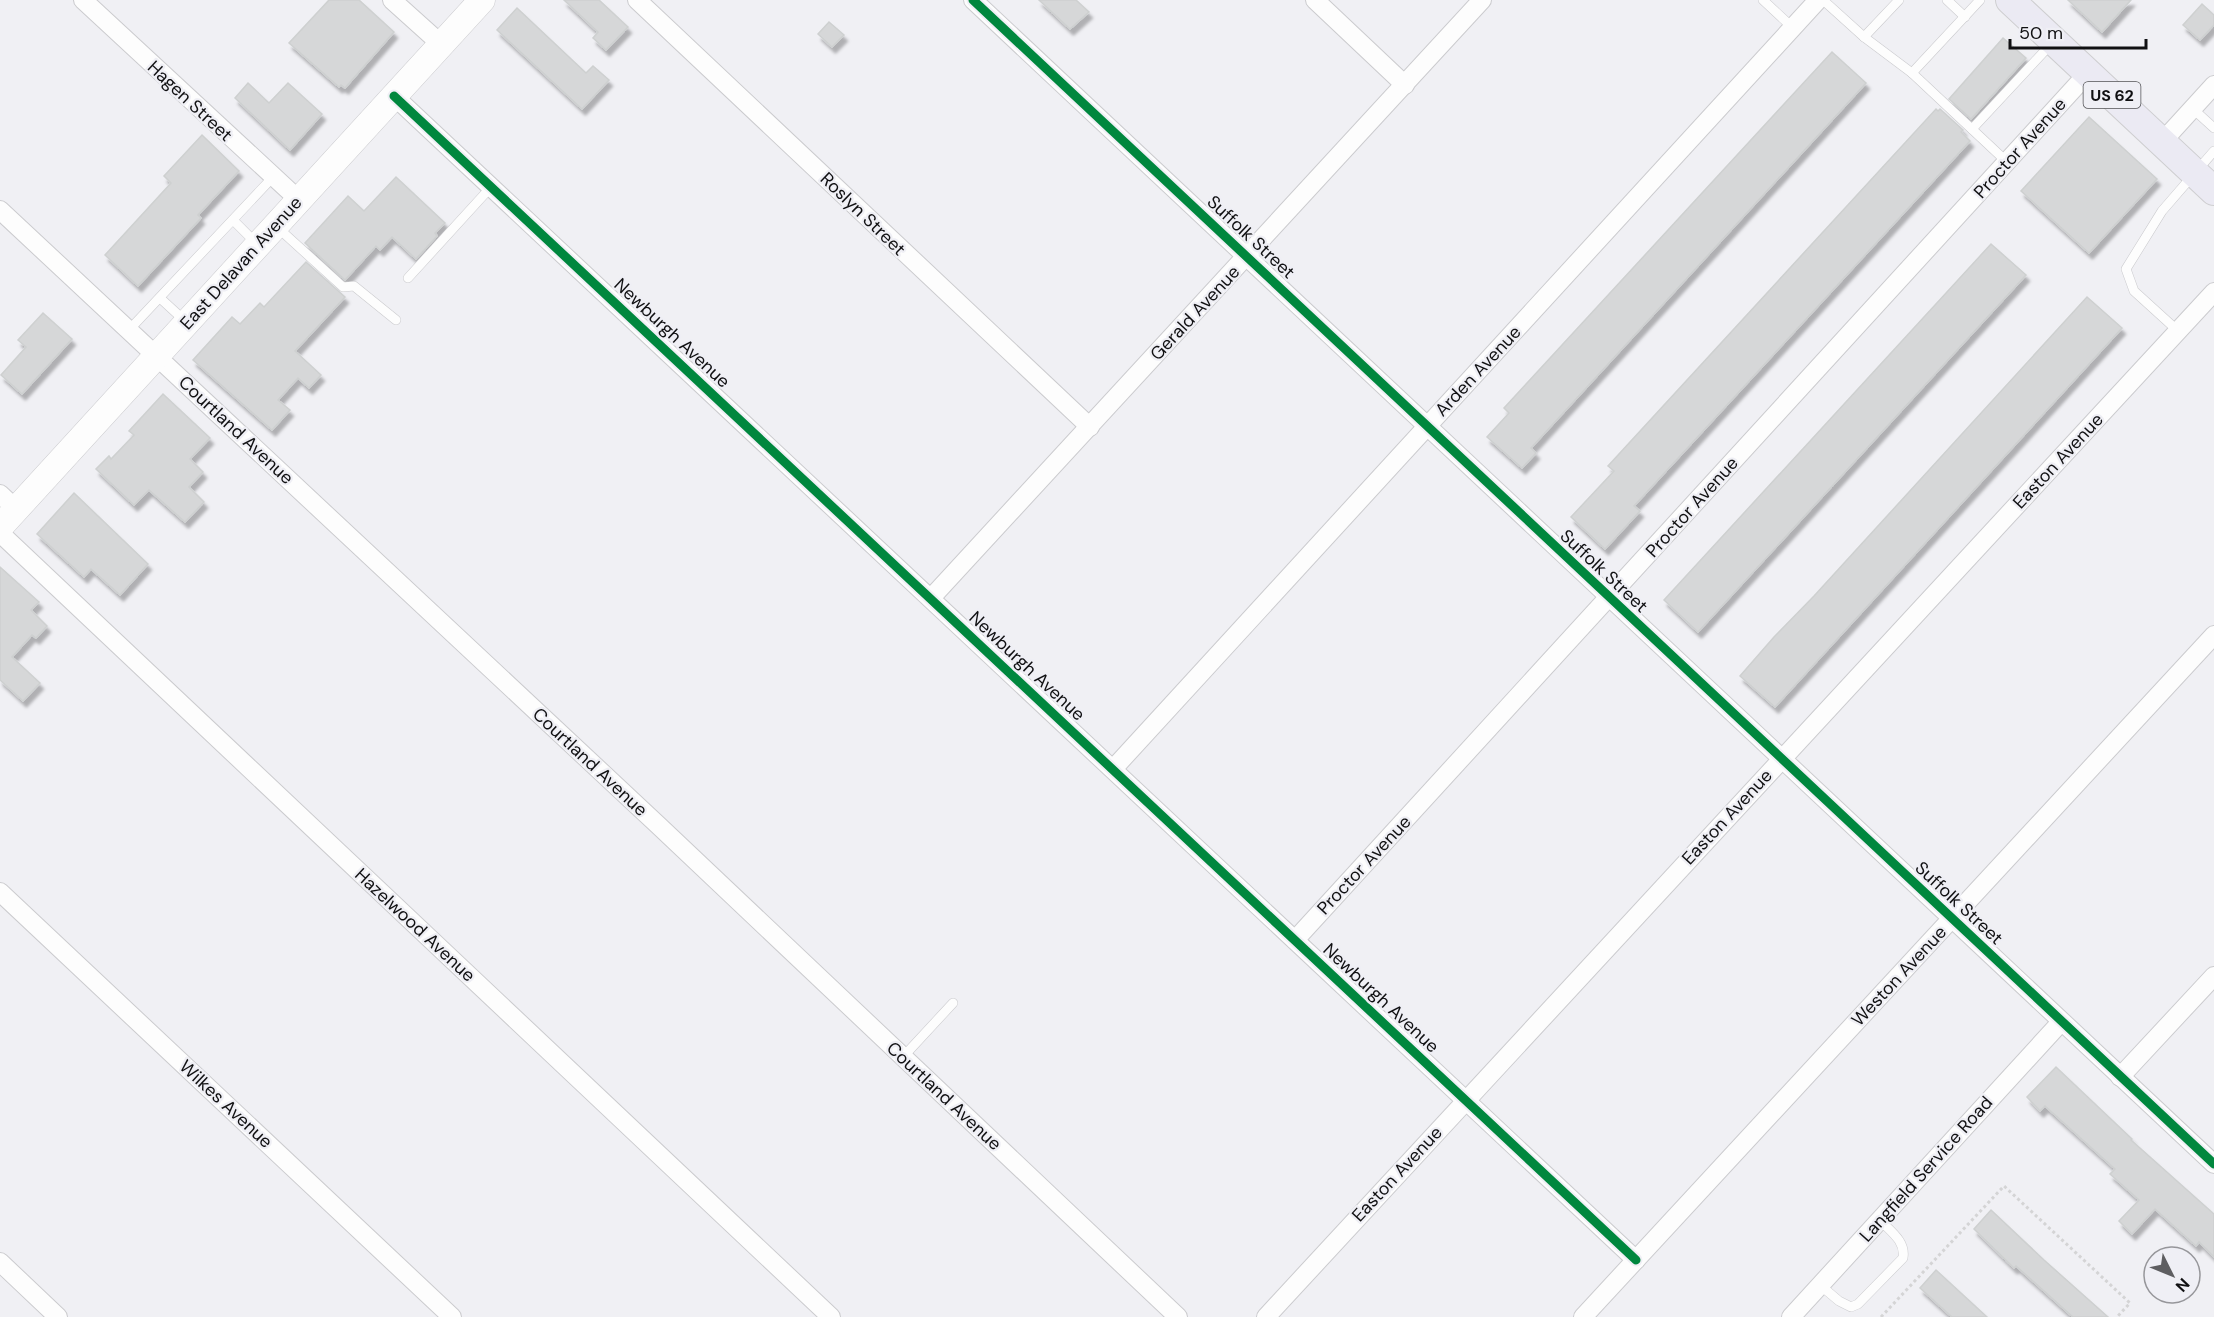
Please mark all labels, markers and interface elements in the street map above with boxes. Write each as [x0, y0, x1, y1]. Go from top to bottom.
scale bar [2010, 12, 2146, 50]
text: 50 m [2019, 21, 2063, 45]
street label: Hagen Street [142, 55, 238, 147]
road number: US 62 [2084, 82, 2140, 108]
street label: Proctor Avenue [1968, 93, 2072, 203]
street label: Roslyn Street [815, 167, 911, 261]
street label: Suffolk Street [1202, 190, 1300, 284]
street label: East Delavan Avenue [175, 191, 307, 335]
street label: Gerald Avenue [1145, 260, 1245, 366]
street label: Newburgh Avenue [609, 273, 735, 393]
street label: Arden Avenue [1430, 320, 1526, 422]
street label: Courtland Avenue [173, 370, 299, 490]
street label: Easton Avenue [2007, 408, 2109, 514]
street label: Proctor Avenue [1640, 452, 1744, 562]
street label: Suffolk Street [1555, 524, 1653, 618]
street label: Newburgh Avenue [964, 606, 1090, 726]
street label: Courtland Avenue [527, 702, 653, 822]
street label: Easton Avenue [1676, 764, 1778, 870]
street label: Proctor Avenue [1312, 810, 1416, 920]
street label: Suffolk Street [1910, 856, 2008, 950]
street label: Hazelwood Avenue [350, 863, 480, 987]
street label: Weston Avenue [1846, 921, 1952, 1031]
street label: Newburgh Avenue [1318, 938, 1444, 1058]
street label: Courtland Avenue [881, 1036, 1007, 1156]
street label: Wilkes Avenue [174, 1055, 278, 1153]
street label: Langfield Service Road [1854, 1091, 1998, 1247]
street label: Easton Avenue [1346, 1121, 1448, 1227]
north arrow [2142, 1245, 2202, 1305]
text: N [2171, 1273, 2194, 1296]

